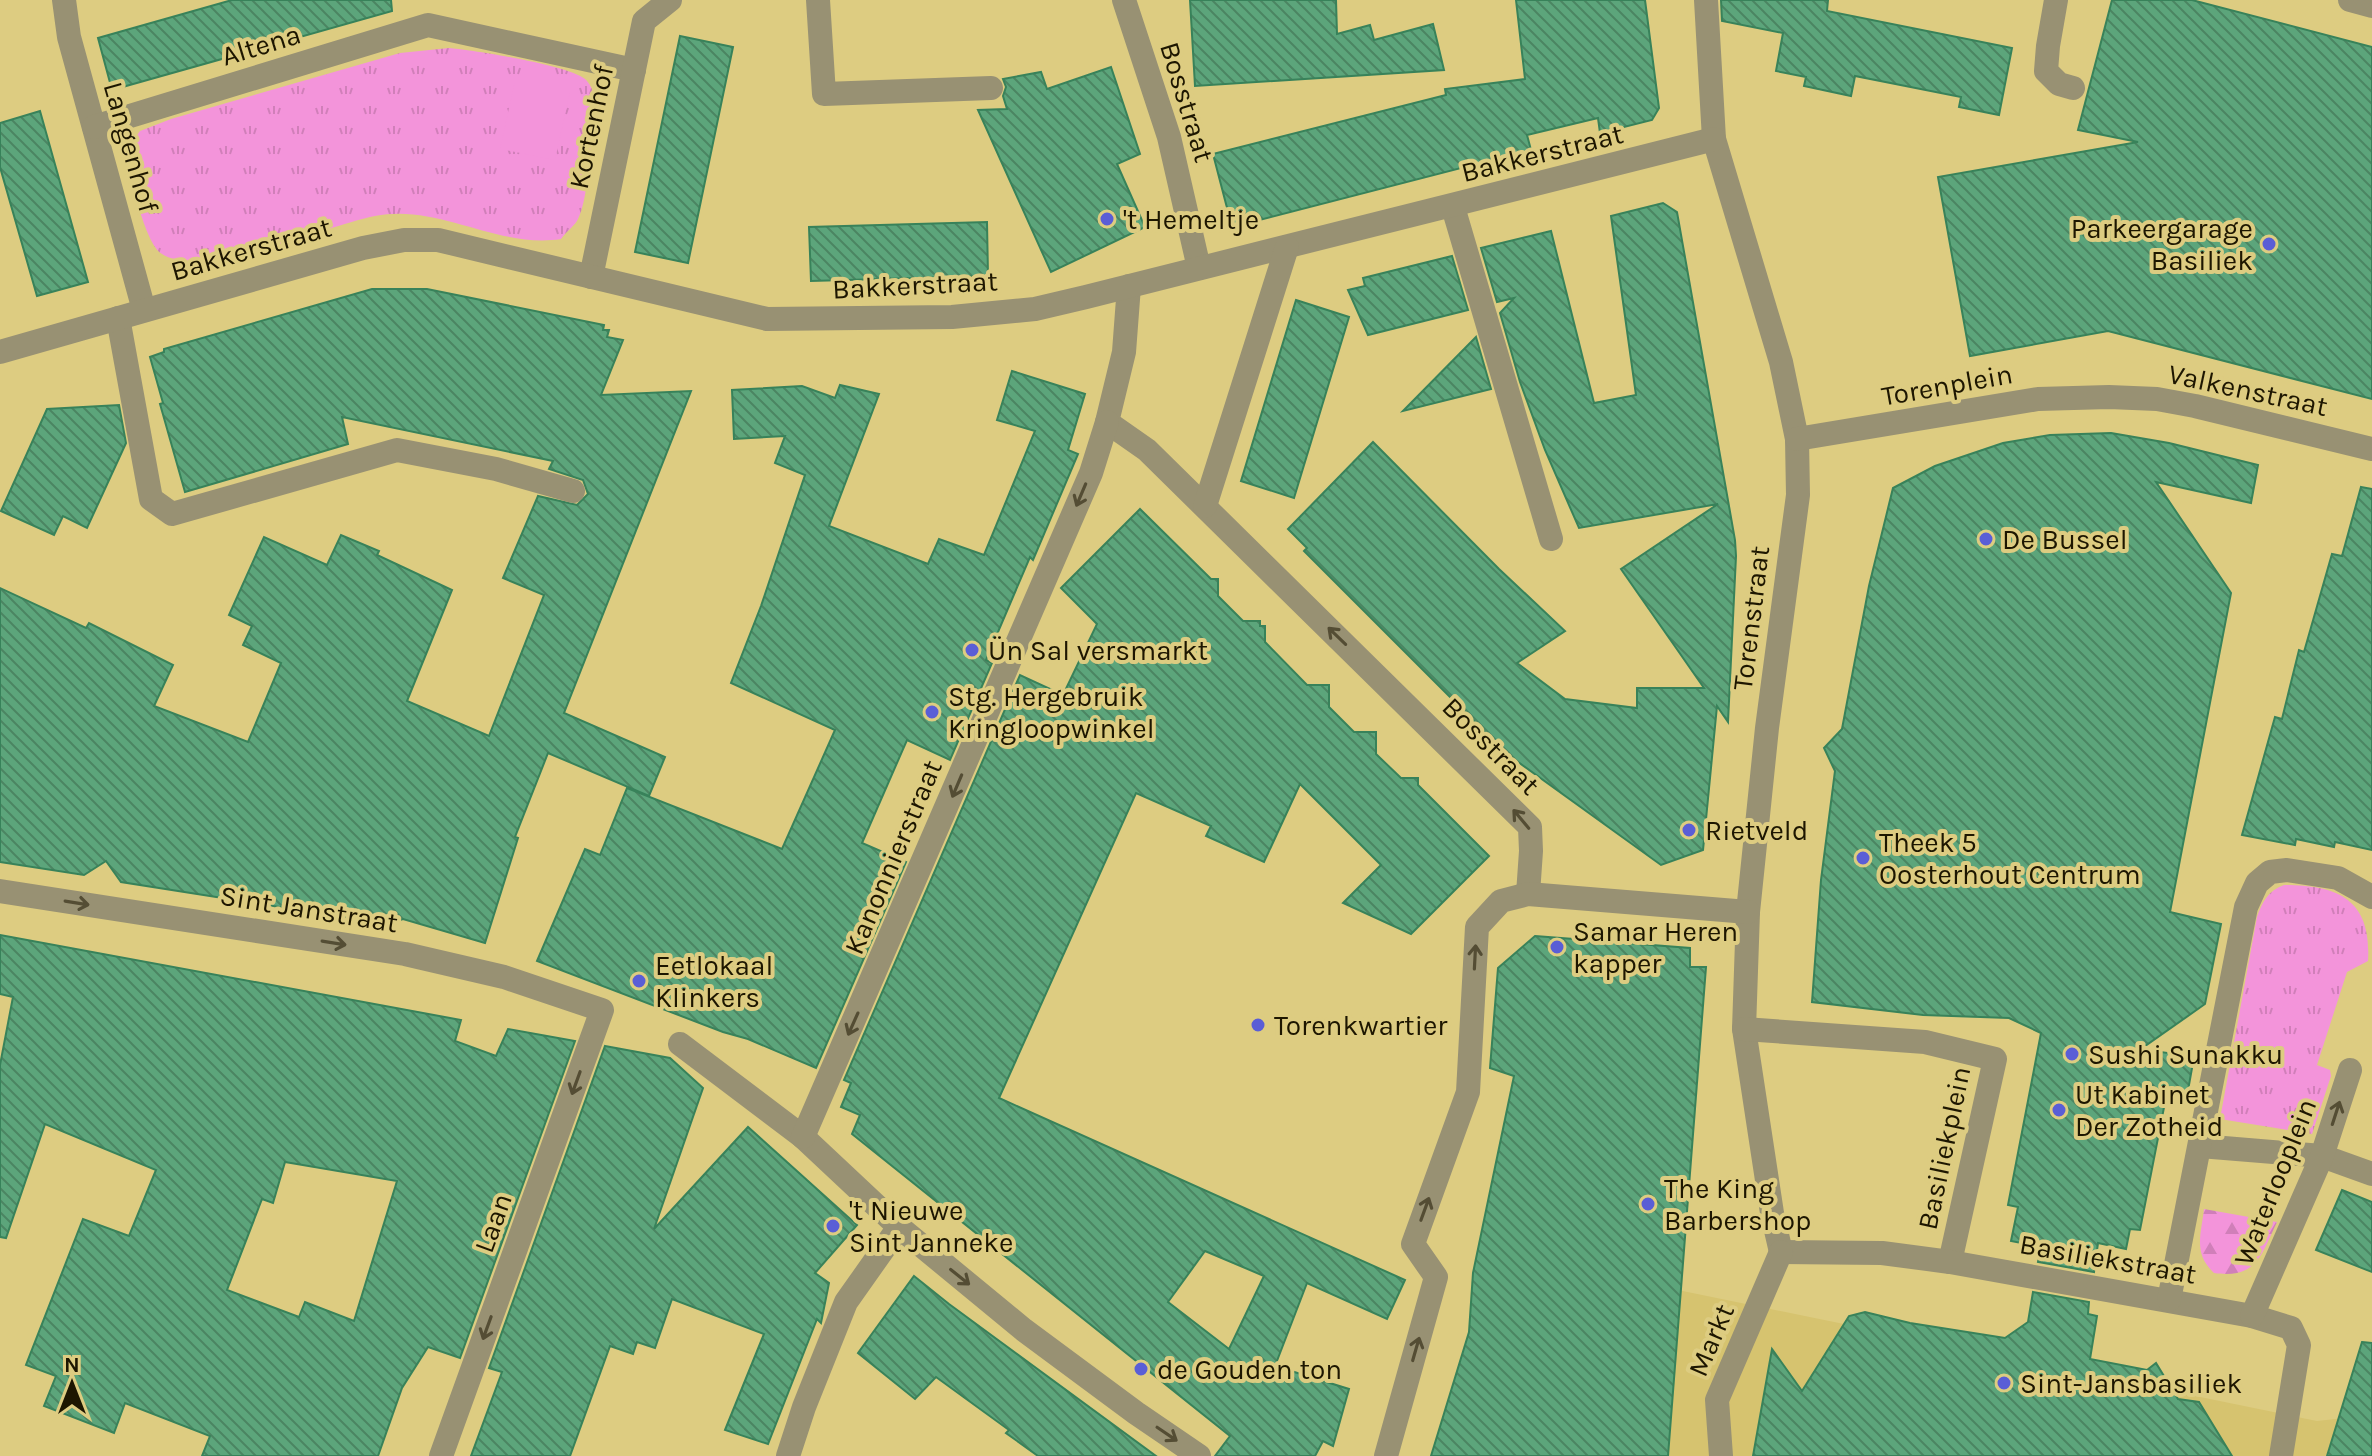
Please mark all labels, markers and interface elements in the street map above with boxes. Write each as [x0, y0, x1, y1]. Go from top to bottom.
street label: Altena [217, 17, 305, 73]
street label: Bosstraat [1153, 38, 1221, 166]
street label: Kortenhof [562, 62, 620, 192]
street label: Langenhof [97, 78, 165, 216]
street label: Bakkerstraat [1458, 117, 1626, 189]
place label: 't Hemeltje [1123, 203, 1259, 236]
street label: Bakkerstraat [167, 210, 335, 288]
marker: 't Hemeltje [1098, 210, 1116, 228]
place label: Parkeergarage Basiliek [2071, 212, 2253, 277]
marker: Parkeergarage Basiliek [2260, 235, 2278, 253]
street label: Bakkerstraat [831, 264, 999, 306]
street label: Torenplein [1879, 357, 2015, 413]
street label: Valkenstraat [2165, 357, 2331, 423]
one-way arrow [1073, 482, 1088, 507]
place label: De Bussel [2002, 523, 2128, 556]
marker: De Bussel [1977, 530, 1995, 548]
street label: Torenstraat [1726, 544, 1776, 692]
one-way arrow [1327, 627, 1347, 646]
place label: Ün Sal versmarkt [988, 634, 1208, 667]
marker: Ün Sal versmarkt [963, 641, 981, 659]
place label: Stg. Hergebruik Kringloopwinkel [948, 680, 1155, 745]
street label: Bosstraat [1435, 690, 1547, 802]
marker: Stg. Hergebruik Kringloopwinkel [923, 703, 941, 721]
street label: Kanonnierstraat [837, 755, 949, 959]
one-way arrow [948, 773, 963, 798]
one-way arrow [1512, 810, 1530, 830]
place label: Rietveld [1705, 814, 1808, 847]
marker: Rietveld [1680, 821, 1698, 839]
place label: Theek 5 Oosterhout Centrum [1879, 826, 2141, 891]
marker: Theek 5 Oosterhout Centrum [1854, 849, 1872, 867]
street label: Sint Janstraat [218, 879, 400, 939]
one-way arrow [64, 896, 89, 911]
place label: Samar Heren kapper [1573, 915, 1738, 980]
one-way arrow [321, 936, 346, 951]
marker: Samar Heren kapper [1548, 938, 1566, 956]
one-way arrow [1468, 944, 1483, 971]
place label: Eetlokaal Klinkers [655, 949, 773, 1014]
marker: Eetlokaal Klinkers [630, 972, 648, 990]
place label: Torenkwartier [1274, 1009, 1448, 1042]
one-way arrow [845, 1011, 860, 1036]
marker: Torenkwartier [1249, 1016, 1267, 1034]
place label: Sushi Sunakku [2088, 1038, 2283, 1071]
marker: Sushi Sunakku [2063, 1045, 2081, 1063]
street label: Basiliekplein [1911, 1063, 1977, 1233]
one-way arrow [568, 1070, 582, 1095]
place label: Ut Kabinet Der Zotheid [2075, 1078, 2223, 1143]
street label: Waterlooplein [2227, 1094, 2323, 1270]
marker: Ut Kabinet Der Zotheid [2050, 1101, 2068, 1119]
one-way arrow [2330, 1101, 2344, 1126]
place label: The King Barbershop [1664, 1172, 1811, 1237]
street label: Laan [467, 1189, 519, 1257]
place label: 't Nieuwe Sint Janneke [849, 1194, 1013, 1259]
marker: The King Barbershop [1639, 1195, 1657, 1213]
one-way arrow [1419, 1197, 1434, 1222]
marker: 't Nieuwe Sint Janneke [824, 1217, 842, 1235]
street label: Basiliekstraat [2017, 1227, 2199, 1291]
one-way arrow [949, 1268, 970, 1286]
street label: Markt [1681, 1299, 1741, 1381]
one-way arrow [479, 1315, 494, 1340]
one-way arrow [1409, 1336, 1424, 1362]
north arrow [32, 1344, 112, 1424]
text: N [64, 1352, 80, 1378]
place label: de Gouden ton [1157, 1353, 1342, 1386]
marker: de Gouden ton [1132, 1360, 1150, 1378]
place label: Sint-Jansbasiliek [2020, 1367, 2242, 1400]
marker: Sint-Jansbasiliek [1995, 1374, 2013, 1392]
one-way arrow [1155, 1426, 1177, 1442]

